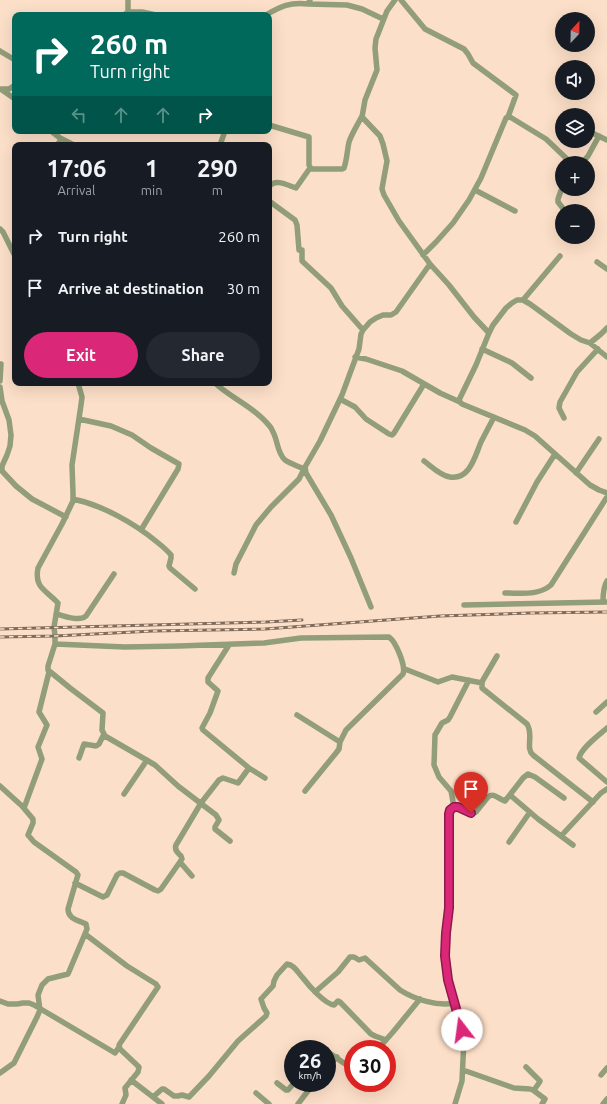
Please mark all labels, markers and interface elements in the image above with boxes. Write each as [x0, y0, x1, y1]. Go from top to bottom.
north arrow [555, 12, 595, 52]
map controls [555, 12, 595, 244]
icon: right [24, 28, 76, 80]
text: 260 m [90, 28, 168, 59]
button: sound [555, 60, 595, 100]
text: Turn right [90, 61, 170, 81]
icon: left [68, 104, 90, 126]
icon: ahead [110, 104, 132, 126]
icon: ahead [152, 104, 174, 126]
icon: right [194, 104, 216, 126]
button: layers [555, 108, 595, 148]
text: 17:06 [46, 155, 106, 182]
text: 1 [145, 155, 158, 182]
text: 290 [197, 155, 238, 182]
button: + [555, 156, 595, 196]
text: Arrival [57, 183, 95, 197]
text: min [141, 183, 163, 197]
text: m [212, 183, 223, 197]
button: − [555, 204, 595, 244]
icon: right [24, 225, 46, 247]
text: Turn right [58, 228, 128, 245]
text: 260 m [218, 228, 260, 245]
icon: arrive [24, 277, 46, 299]
text: Arrive at destination [58, 280, 204, 297]
text: 30 m [227, 280, 260, 297]
button: Exit [24, 332, 138, 378]
button: Share [146, 332, 260, 378]
pin [454, 772, 488, 813]
icon: arrive [460, 778, 482, 800]
position arrow [441, 1009, 483, 1051]
speed limit sign: 30 [344, 1040, 396, 1092]
text: 26 [299, 1049, 321, 1072]
text: km/h [298, 1070, 322, 1081]

